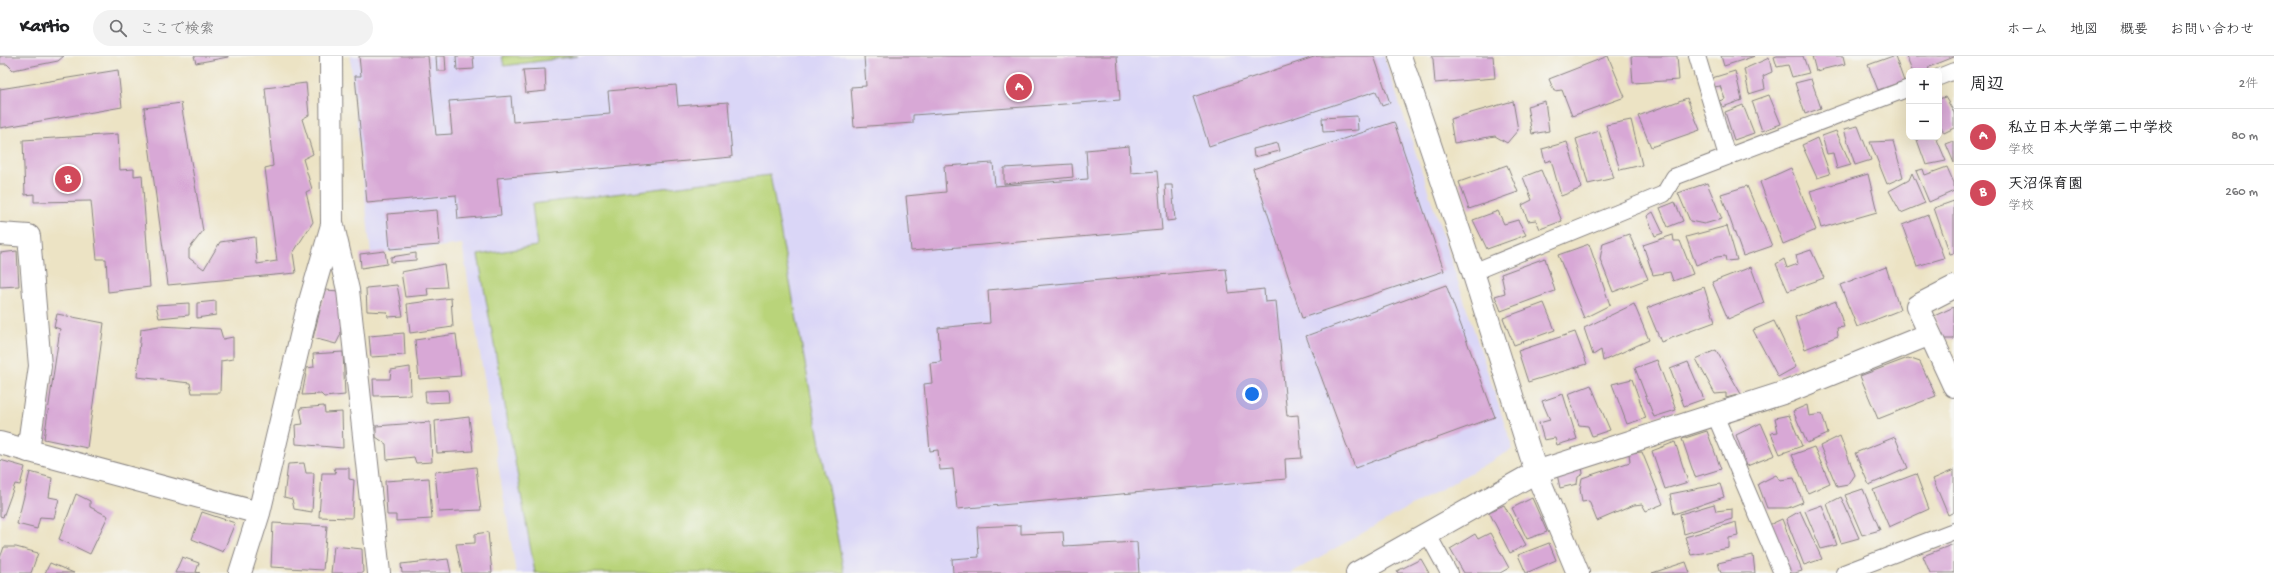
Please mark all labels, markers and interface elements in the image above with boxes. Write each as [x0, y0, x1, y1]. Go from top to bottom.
search box [93, 10, 373, 46]
text: Kartio [20, 16, 69, 39]
icon: search [107, 17, 129, 39]
text: ここで検索 [139, 21, 215, 39]
text: ホーム [2007, 22, 2048, 39]
text: 地図 [2070, 22, 2098, 39]
text: 概要 [2120, 22, 2148, 39]
text: お問い合わせ [2170, 22, 2254, 39]
map controls [1906, 68, 1942, 140]
button: + [1906, 68, 1942, 104]
pin: A [1006, 72, 1032, 102]
text: 周辺 [1970, 76, 2004, 96]
text: 2件 [2239, 77, 2258, 92]
button: − [1906, 104, 1942, 140]
text: 私立日本大学第二中学校 [2008, 120, 2173, 138]
text: A [1979, 129, 1987, 144]
text: 80 m [2231, 129, 2258, 144]
text: 学校 [2008, 143, 2034, 158]
pin: B [55, 164, 81, 194]
text: 天沼保育園 [2008, 176, 2083, 194]
text: B [1980, 185, 1986, 200]
text: 260 m [2225, 185, 2258, 200]
text: 学校 [2008, 199, 2034, 214]
your location [1242, 384, 1262, 404]

